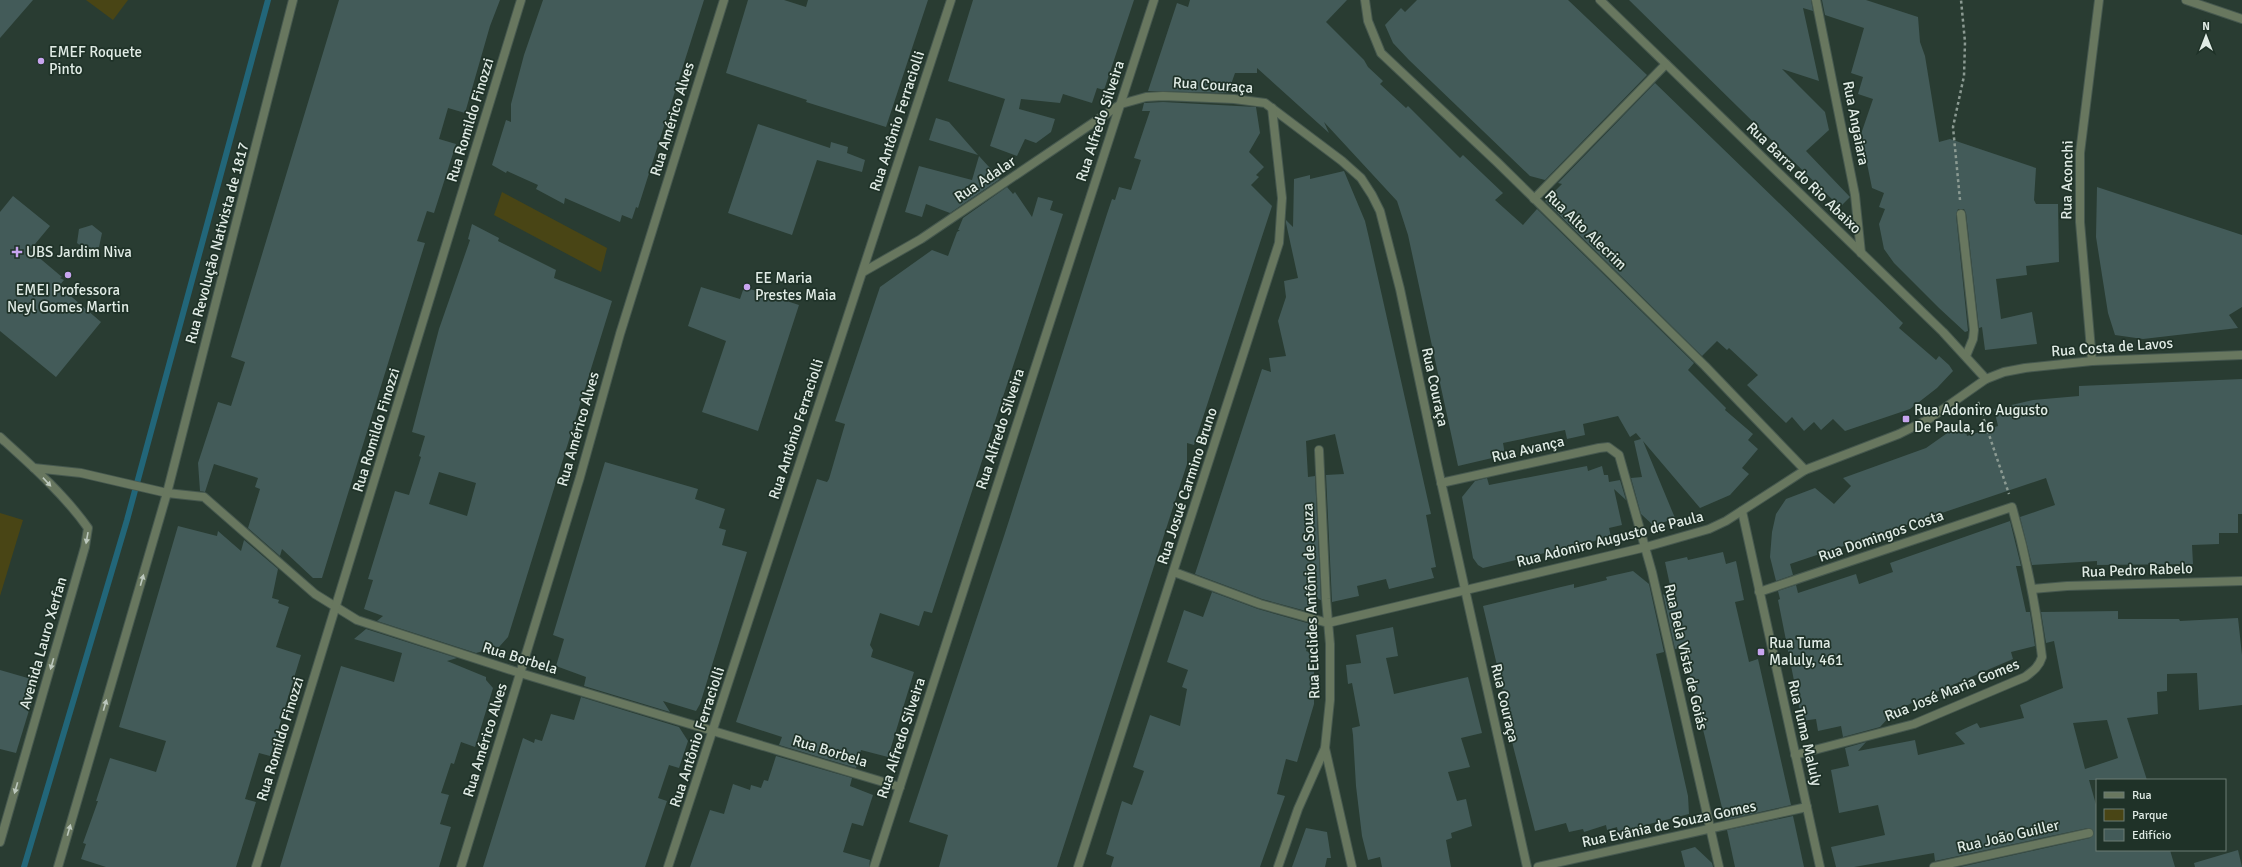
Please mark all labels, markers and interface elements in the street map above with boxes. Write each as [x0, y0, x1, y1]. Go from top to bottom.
north arrow [2186, 16, 2226, 56]
text: N [2202, 20, 2210, 33]
place label: EMEF Roquete Pinto [49, 43, 142, 78]
street label: Rua Antônio Ferraciolli [866, 49, 928, 193]
marker: EMEF Roquete Pinto [36, 56, 46, 66]
street label: Rua Romildo Finozzi [443, 56, 497, 184]
street label: Rua Alfredo Silveira [1072, 58, 1128, 184]
street label: Rua Américo Alves [646, 59, 698, 178]
street label: Rua Couraça [1172, 73, 1254, 97]
street label: Rua Angaiara [1839, 79, 1873, 167]
street label: Rua Barra do Rio Abaixo [1743, 119, 1865, 238]
street label: Rua Revolução Nativista de 1817 [181, 140, 253, 346]
street label: Rua Aconchi [2057, 140, 2077, 220]
street label: Rua Adalar [951, 152, 1019, 206]
street label: Rua Alto Alecrim [1541, 186, 1631, 274]
place label: UBS Jardim Niva [26, 243, 132, 261]
marker: UBS Jardim Niva [11, 246, 23, 258]
place label: EE Maria Prestes Maia [755, 269, 836, 304]
marker: EMEI Professora Neyl Gomes Martin [63, 270, 73, 280]
place label: EMEI Professora Neyl Gomes Martin [7, 281, 129, 316]
marker: EE Maria Prestes Maia [742, 282, 752, 292]
street label: Rua Costa de Lavos [2050, 334, 2174, 360]
street label: Rua Couraça [1418, 346, 1452, 428]
street label: Rua Antônio Ferraciolli [765, 357, 827, 501]
street label: Rua Romildo Finozzi [349, 366, 403, 494]
street label: Rua Alfredo Silveira [972, 366, 1028, 492]
street label: Rua Américo Alves [553, 369, 603, 488]
place label: Rua Adoniro Augusto De Paula, 16 [1914, 401, 2048, 436]
street label: Rua Josué Carmino Bruno [1153, 405, 1221, 567]
marker: Rua Adoniro Augusto De Paula, 16 [1901, 414, 1911, 424]
street label: Rua Avança [1490, 432, 1566, 466]
one-way arrow [42, 477, 52, 487]
street label: Rua Euclides Antônio de Souza [1299, 503, 1323, 699]
street label: Rua Domingos Costa [1816, 506, 1946, 566]
street label: Rua Adoniro Augusto de Paula [1515, 507, 1705, 571]
one-way arrow [84, 532, 90, 544]
street label: Rua Pedro Rabelo [2081, 559, 2193, 581]
one-way arrow [139, 574, 145, 586]
street label: Avenida Lauro Xerfan [15, 575, 71, 711]
street label: Rua Bela Vista de Goiás [1660, 582, 1712, 732]
place label: Rua Tuma Maluly, 461 [1769, 634, 1843, 669]
street label: Rua Borbela [480, 638, 560, 678]
marker: Rua Tuma Maluly, 461 [1756, 647, 1766, 657]
street label: Rua José Maria Gomes [1882, 655, 2022, 725]
one-way arrow [49, 658, 55, 670]
street label: Rua Couraça [1487, 662, 1523, 744]
street label: Rua Antônio Ferraciolli [666, 665, 728, 809]
street label: Rua Romildo Finozzi [253, 675, 307, 803]
street label: Rua Alfredo Silveira [873, 675, 929, 801]
street label: Rua Tuma Maluly [1784, 678, 1826, 788]
street label: Rua Américo Alves [459, 680, 511, 799]
one-way arrow [102, 698, 108, 710]
street label: Rua Borbela [790, 731, 870, 771]
legend [2096, 779, 2226, 851]
one-way arrow [13, 783, 19, 795]
text: Rua [2132, 788, 2152, 803]
street label: Rua Evânia de Souza Gomes [1580, 797, 1758, 851]
text: Parque [2132, 808, 2168, 823]
street label: Rua João Guiller [1955, 815, 2061, 857]
one-way arrow [66, 823, 72, 835]
text: Edifício [2132, 828, 2171, 843]

